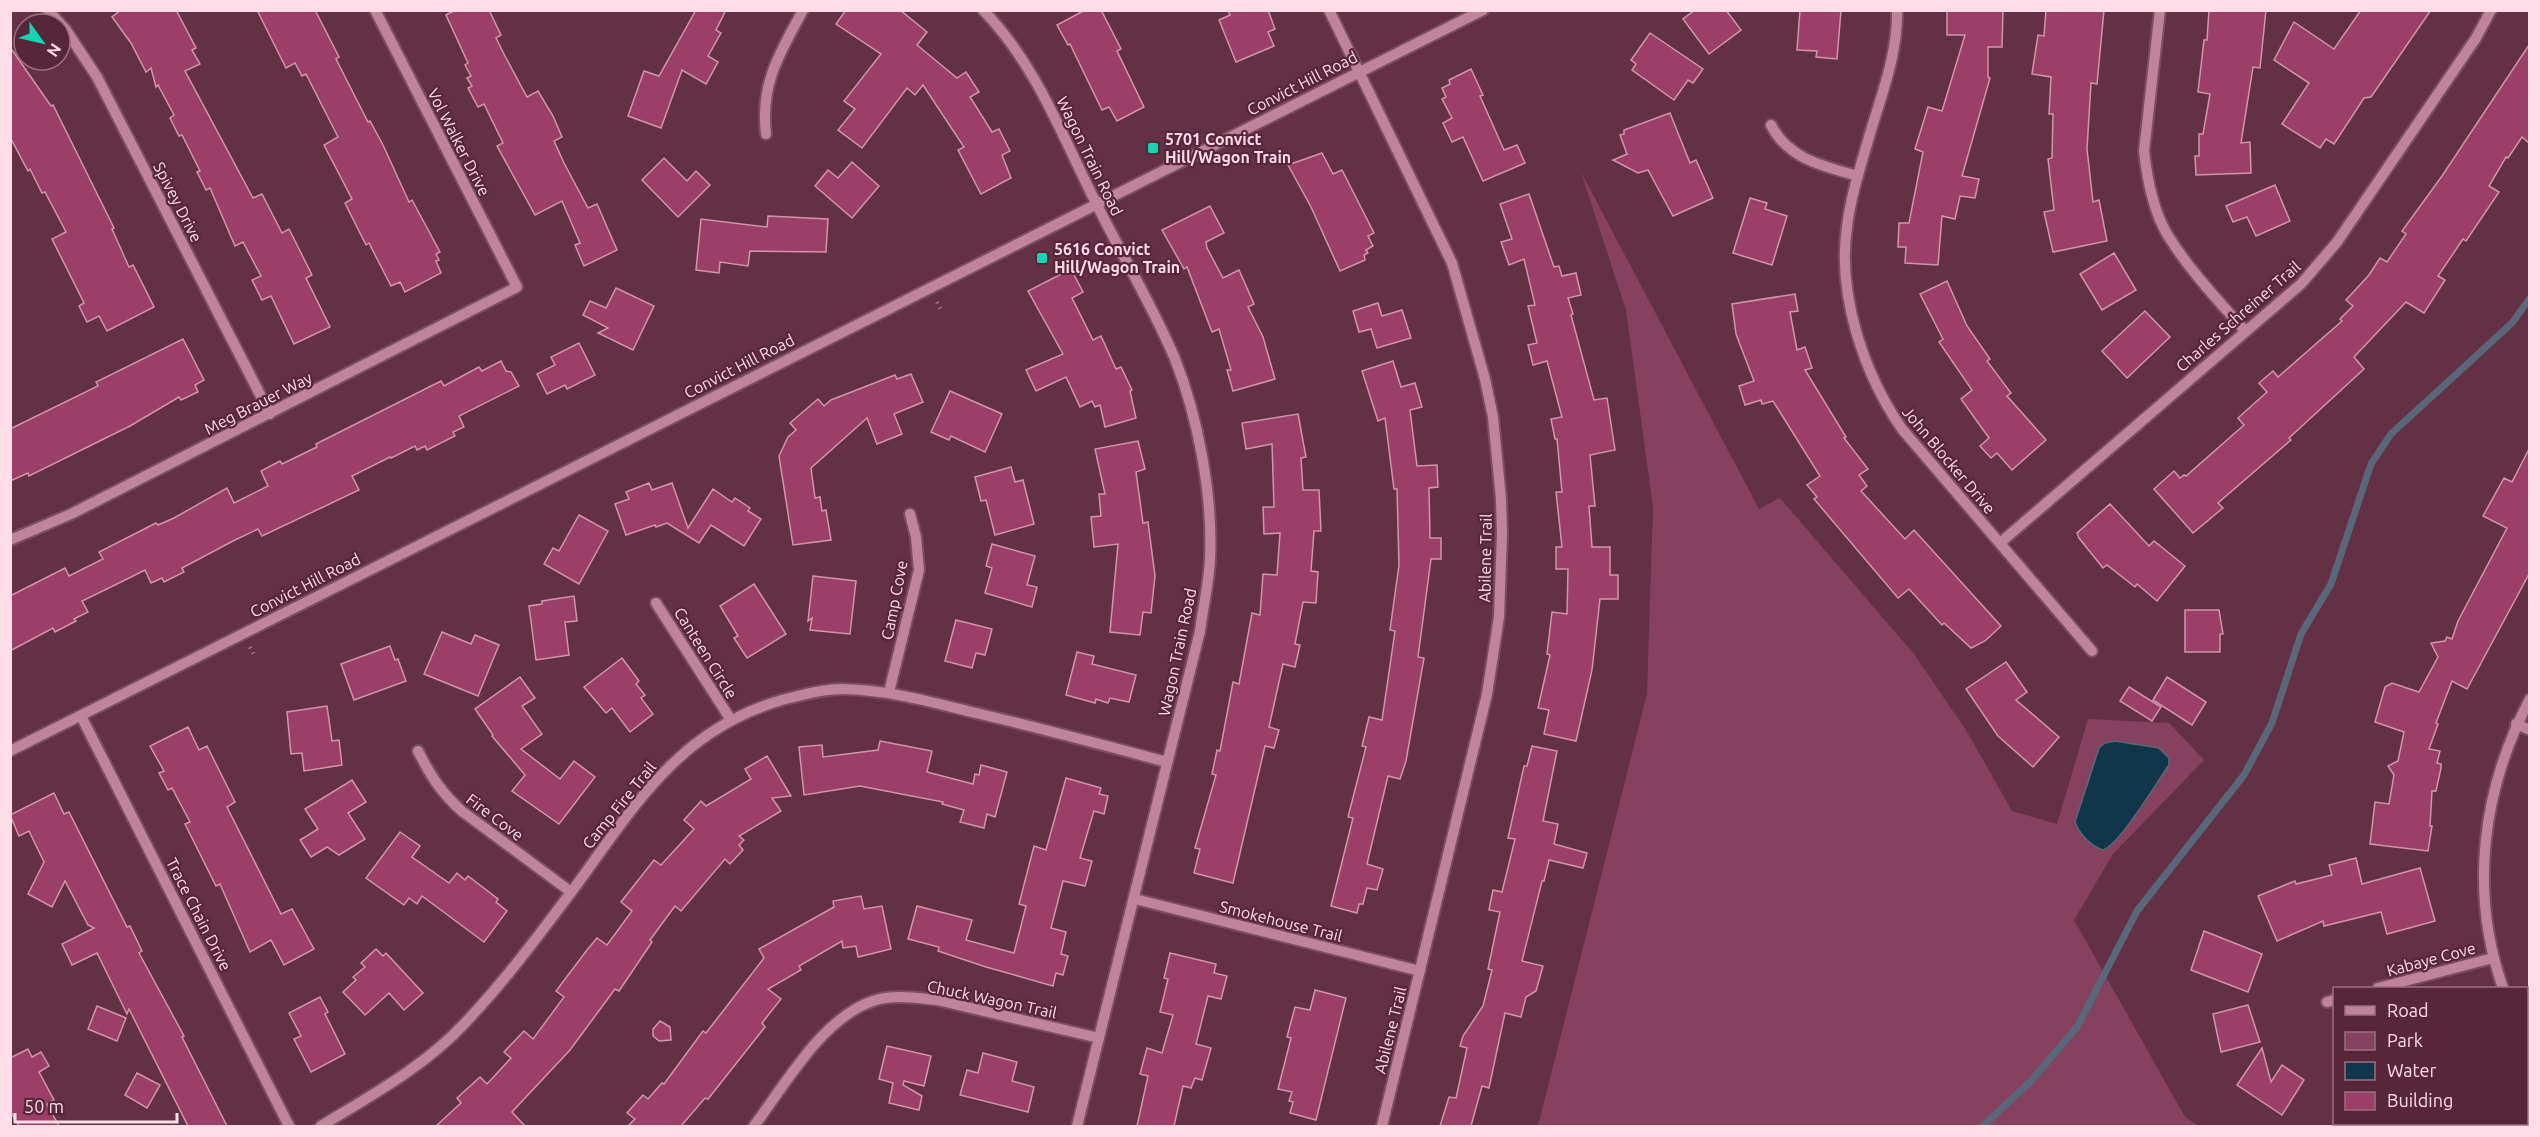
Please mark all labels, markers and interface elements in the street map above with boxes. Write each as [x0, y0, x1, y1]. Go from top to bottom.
north arrow [12, 12, 72, 72]
text: N [44, 40, 65, 60]
street label: Convict Hill Road [1244, 47, 1360, 119]
street label: Vol Walker Drive [424, 85, 494, 199]
street label: Wagon Train Road [1053, 94, 1127, 218]
place label: 5701 Convict Hill/Wagon Train [1165, 130, 1291, 166]
marker: 5701 Convict Hill/Wagon Train [1146, 141, 1160, 155]
street label: Spivey Drive [150, 159, 206, 245]
place label: 5616 Convict Hill/Wagon Train [1054, 240, 1180, 276]
marker: 5616 Convict Hill/Wagon Train [1035, 251, 1049, 265]
street label: Charles Schreiner Trail [2172, 257, 2304, 375]
street label: Convict Hill Road [681, 330, 797, 402]
street label: Meg Brauer Way [201, 368, 315, 438]
street label: John Blocker Drive [1899, 403, 1999, 517]
street label: Abilene Trail [1475, 513, 1495, 603]
street label: Convict Hill Road [247, 549, 363, 621]
street label: Camp Cove [877, 559, 911, 641]
street label: Wagon Train Road [1155, 586, 1199, 718]
street label: Canteen Circle [671, 604, 741, 702]
street label: Camp Fire Trail [579, 758, 659, 852]
street label: Fire Cove [463, 790, 527, 844]
street label: Trace Chain Drive [163, 855, 235, 973]
street label: Smokehouse Trail [1218, 897, 1344, 945]
street label: Kabaye Cove [2385, 938, 2477, 980]
street label: Chuck Wagon Trail [926, 976, 1058, 1022]
street label: Abilene Trail [1370, 985, 1410, 1075]
legend [2333, 987, 2528, 1125]
text: Road [2387, 1000, 2429, 1020]
text: Park [2387, 1030, 2423, 1050]
text: Water [2387, 1060, 2437, 1080]
scale bar [15, 1086, 177, 1124]
text: Building [2387, 1090, 2453, 1110]
text: 50 m [24, 1096, 64, 1116]

